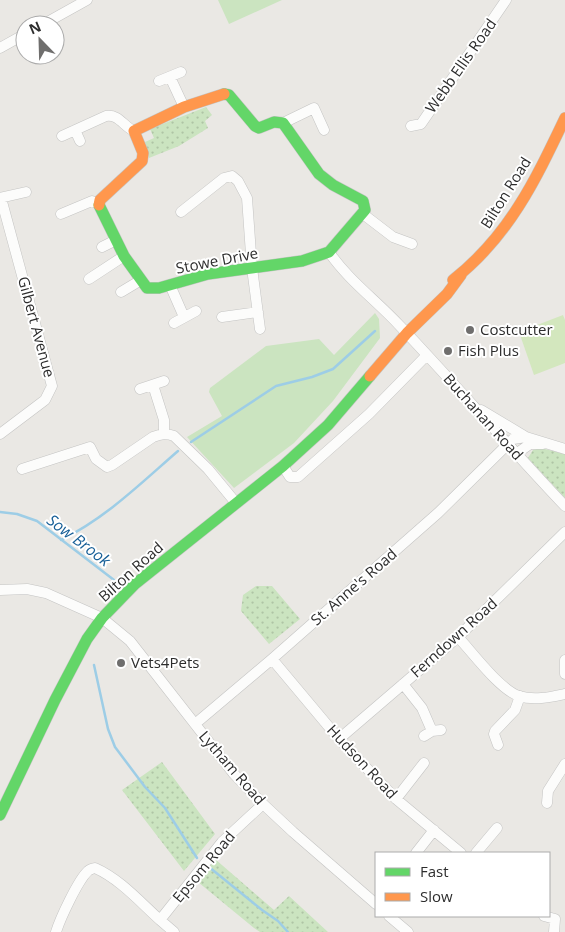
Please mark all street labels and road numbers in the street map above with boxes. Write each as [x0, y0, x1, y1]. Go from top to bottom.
street label: Webb Ellis Road [420, 14, 500, 117]
street label: Bilton Road [475, 153, 535, 232]
street label: Stowe Drive [174, 242, 260, 278]
street label: Gilbert Avenue [14, 274, 60, 379]
street label: Buchanan Road [439, 369, 528, 464]
street label: Bilton Road [94, 537, 167, 606]
street label: St. Anne's Road [306, 543, 401, 629]
street label: Ferndown Road [406, 593, 501, 682]
street label: Hudson Road [323, 720, 402, 803]
street label: Lytham Road [195, 726, 270, 809]
street label: Epsom Road [168, 827, 239, 906]

